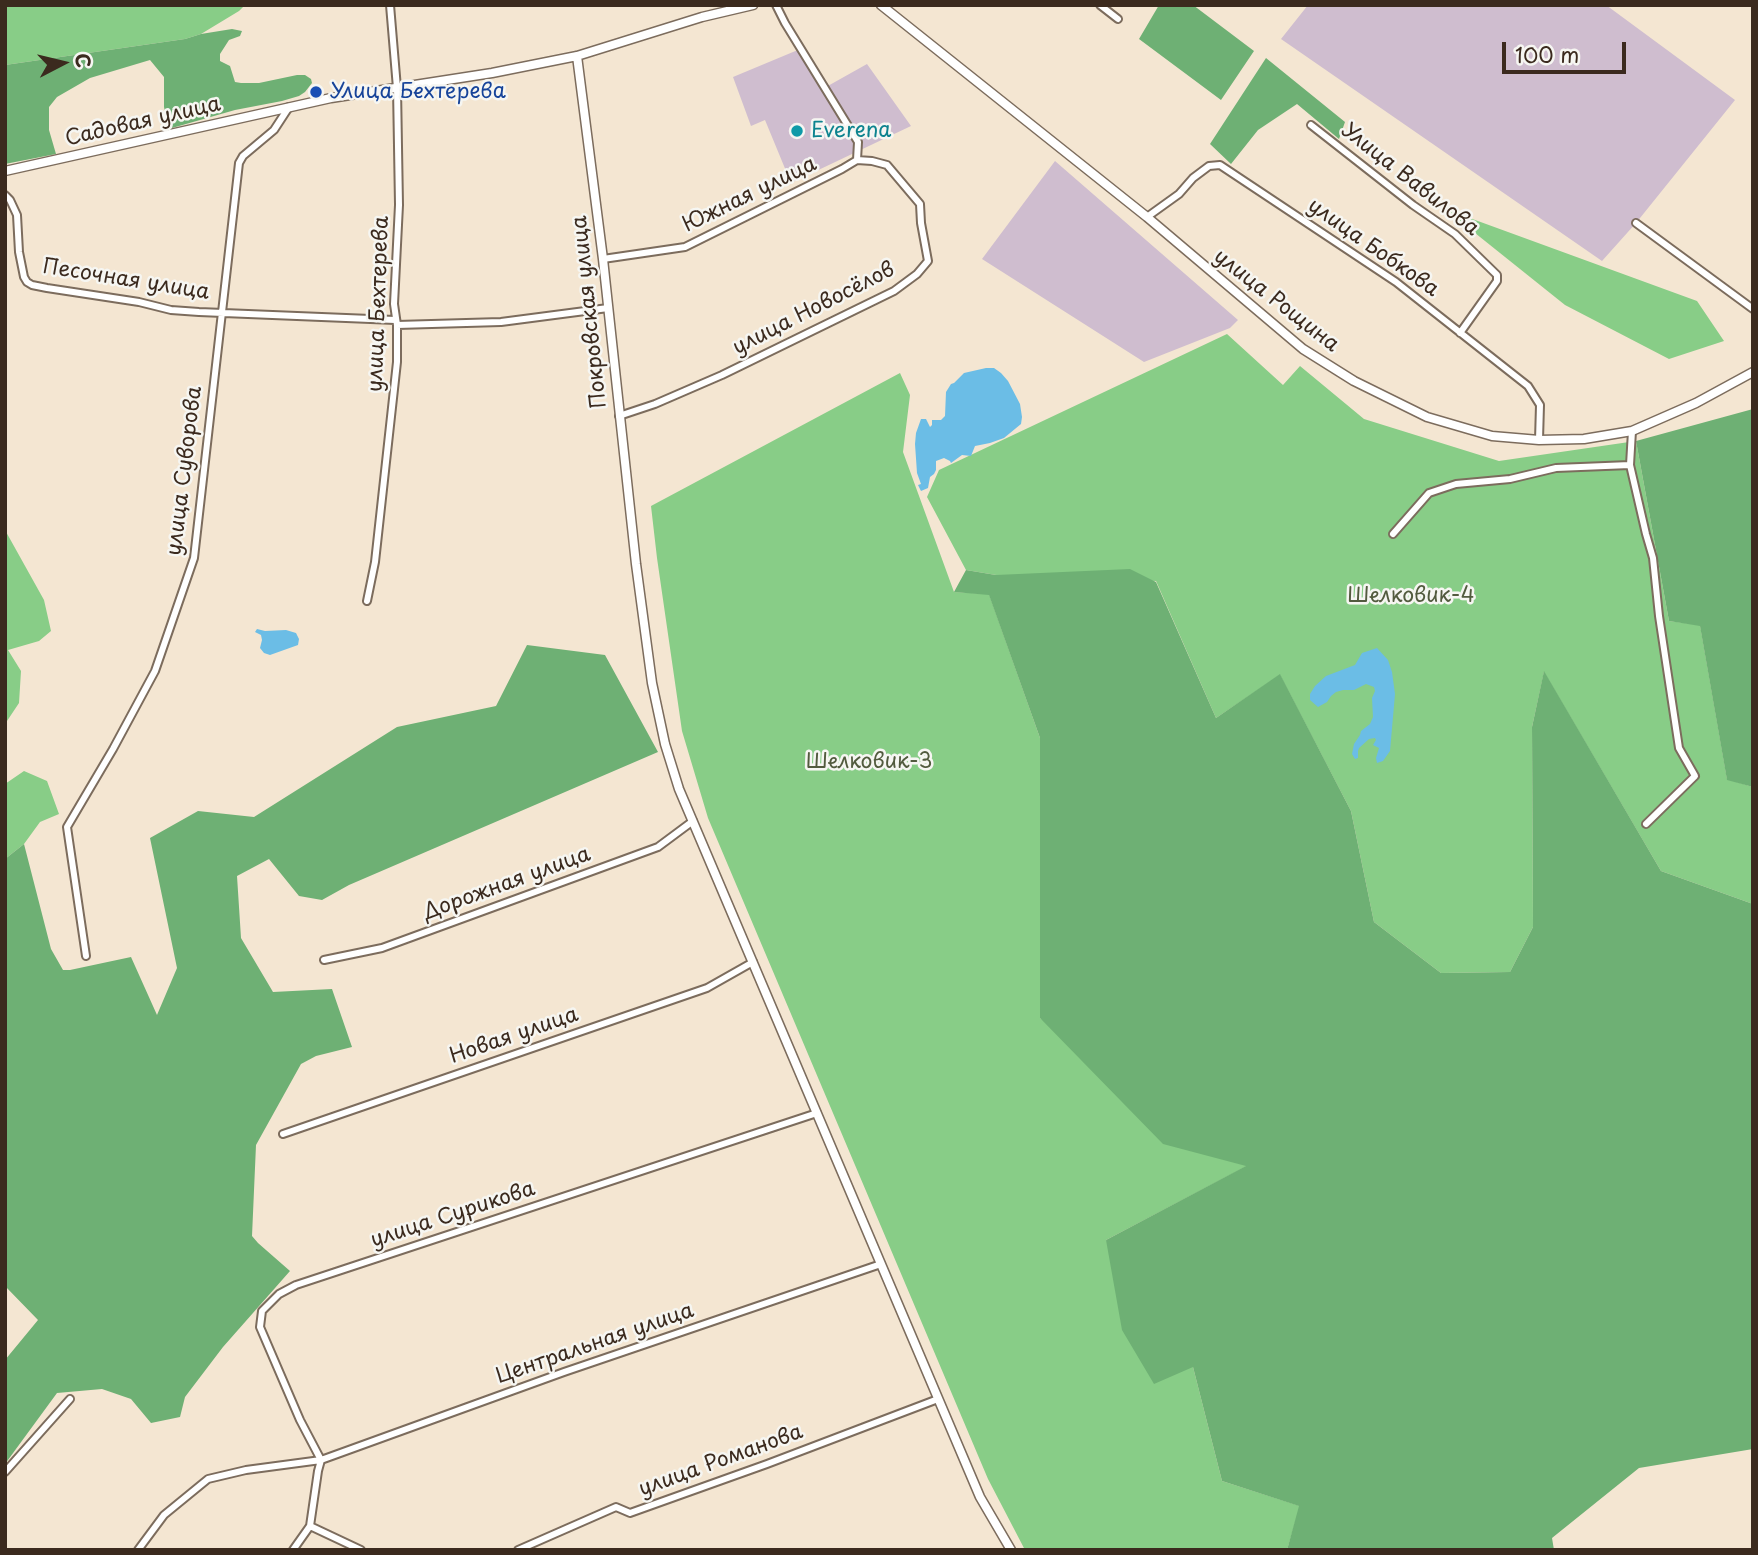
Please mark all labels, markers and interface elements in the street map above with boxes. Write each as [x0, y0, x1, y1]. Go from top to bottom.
north arrow [28, 28, 98, 98]
scale bar [1506, 28, 1630, 72]
text: 100 m [1515, 38, 1579, 70]
text: С [69, 52, 99, 69]
place label: Улица Бехтерева [330, 79, 506, 105]
marker: Улица Бехтерева [308, 84, 324, 100]
street label: Садовая улица [63, 92, 223, 152]
place label: Everena [811, 118, 891, 144]
street label: Улица Вавилова [1336, 118, 1484, 242]
marker: Everena [789, 123, 805, 139]
street label: Южная улица [679, 152, 821, 238]
street label: улица Бобкова [1303, 193, 1443, 303]
street label: Покровская улица [567, 214, 613, 410]
street label: улица Бехтерева [363, 216, 395, 392]
street label: улица Рощина [1208, 244, 1344, 358]
street label: Песочная улица [41, 254, 211, 306]
street label: улица Новосёлов [729, 257, 899, 361]
street label: улица Суворова [162, 385, 208, 557]
park label: Шелковик-4 [1347, 583, 1475, 609]
park label: Шелковик-3 [806, 749, 932, 775]
street label: Дорожная улица [420, 842, 594, 926]
street label: Новая улица [446, 1002, 582, 1070]
street label: улица Сурикова [368, 1177, 538, 1253]
street label: Центральная улица [493, 1298, 697, 1390]
street label: улица Романова [636, 1420, 806, 1502]

